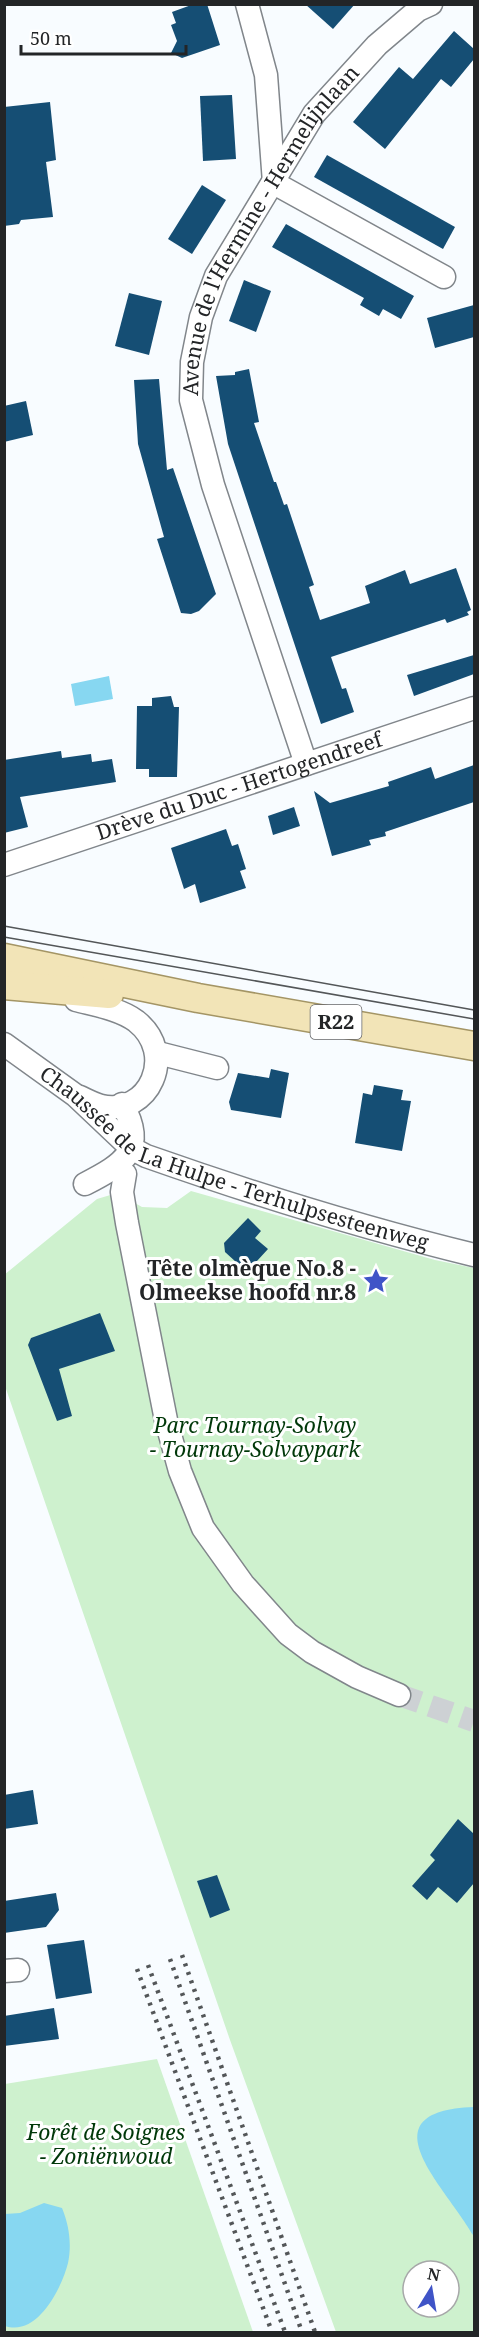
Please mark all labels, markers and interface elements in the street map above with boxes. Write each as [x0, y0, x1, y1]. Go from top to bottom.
scale bar [21, 18, 186, 56]
text: 50 m [30, 26, 72, 50]
street label: Avenue de l'Hermine - Hermelijnlaan [176, 59, 365, 396]
street label: Drève du Duc - Hertogendreef [92, 724, 388, 846]
road number: R22 [310, 1005, 362, 1039]
street label: Chaussée de La Hulpe - Terhulpsesteenweg [35, 1059, 433, 1256]
place label: Tête olmèque No.8 - Olmeekse hoofd nr.8 [139, 1254, 356, 1306]
place icon: Tête olmèque No.8 - Olmeekse hoofd nr.8 [361, 1266, 391, 1296]
park label: Parc Tournay-Solvay - Tournay-Solvaypark [150, 1411, 361, 1463]
park label: Forêt de Soignes - Zoniënwoud [26, 2118, 186, 2170]
north arrow [401, 2259, 461, 2319]
text: N [426, 2262, 443, 2286]

